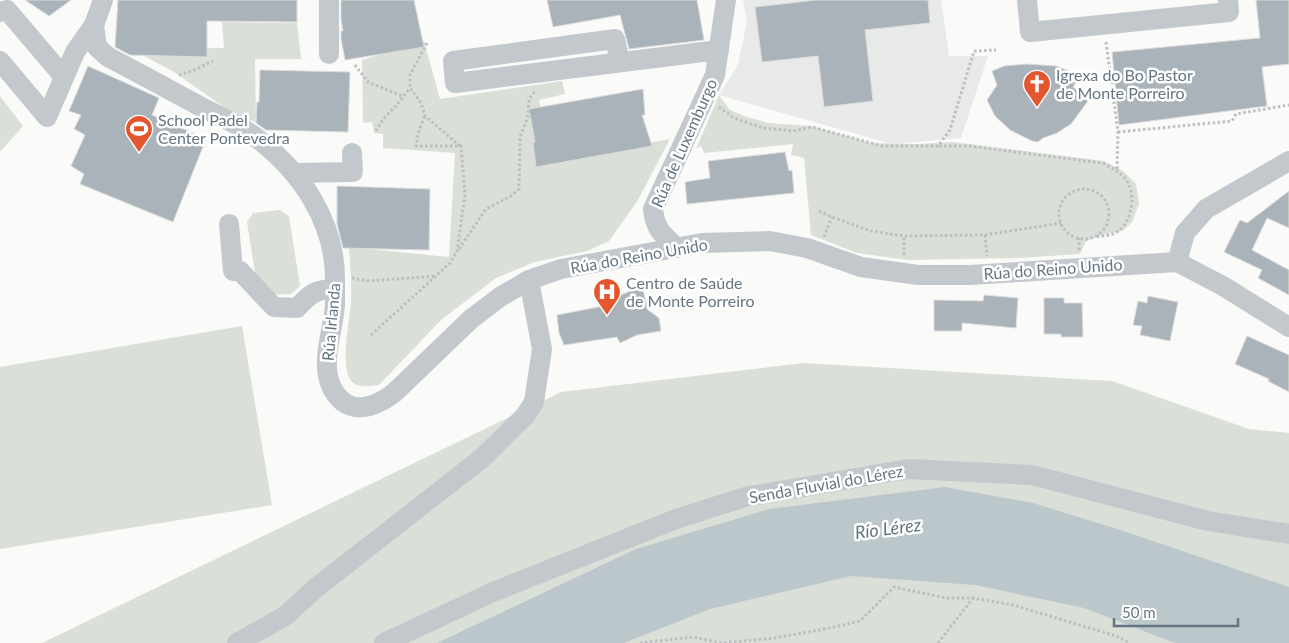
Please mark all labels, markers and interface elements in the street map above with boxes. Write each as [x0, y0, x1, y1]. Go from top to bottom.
place label: Igrexa do Bo Pastor de Monte Porreiro [1056, 65, 1193, 102]
church icon: Igrexa do Bo Pastor de Monte Porreiro [1022, 69, 1052, 108]
street label: Rúa de Luxemburgo [647, 76, 720, 210]
place label: School Padel Center Pontevedra [158, 110, 290, 147]
sports icon: School Padel Center Pontevedra [124, 114, 154, 153]
street label: Rúa do Reino Unido [569, 234, 709, 277]
street label: Rúa do Reino Unido [983, 254, 1123, 283]
place label: Centro de Saúde de Monte Porreiro [626, 273, 755, 310]
hospital icon: Centro de Saúde de Monte Porreiro [592, 277, 622, 316]
street label: Rúa Irlanda [318, 282, 343, 362]
street label: Senda Fluvial do Lérez [747, 461, 904, 506]
water label: Río Lérez [853, 513, 923, 543]
scale bar [1114, 596, 1238, 628]
text: 50 m [1122, 603, 1156, 621]

